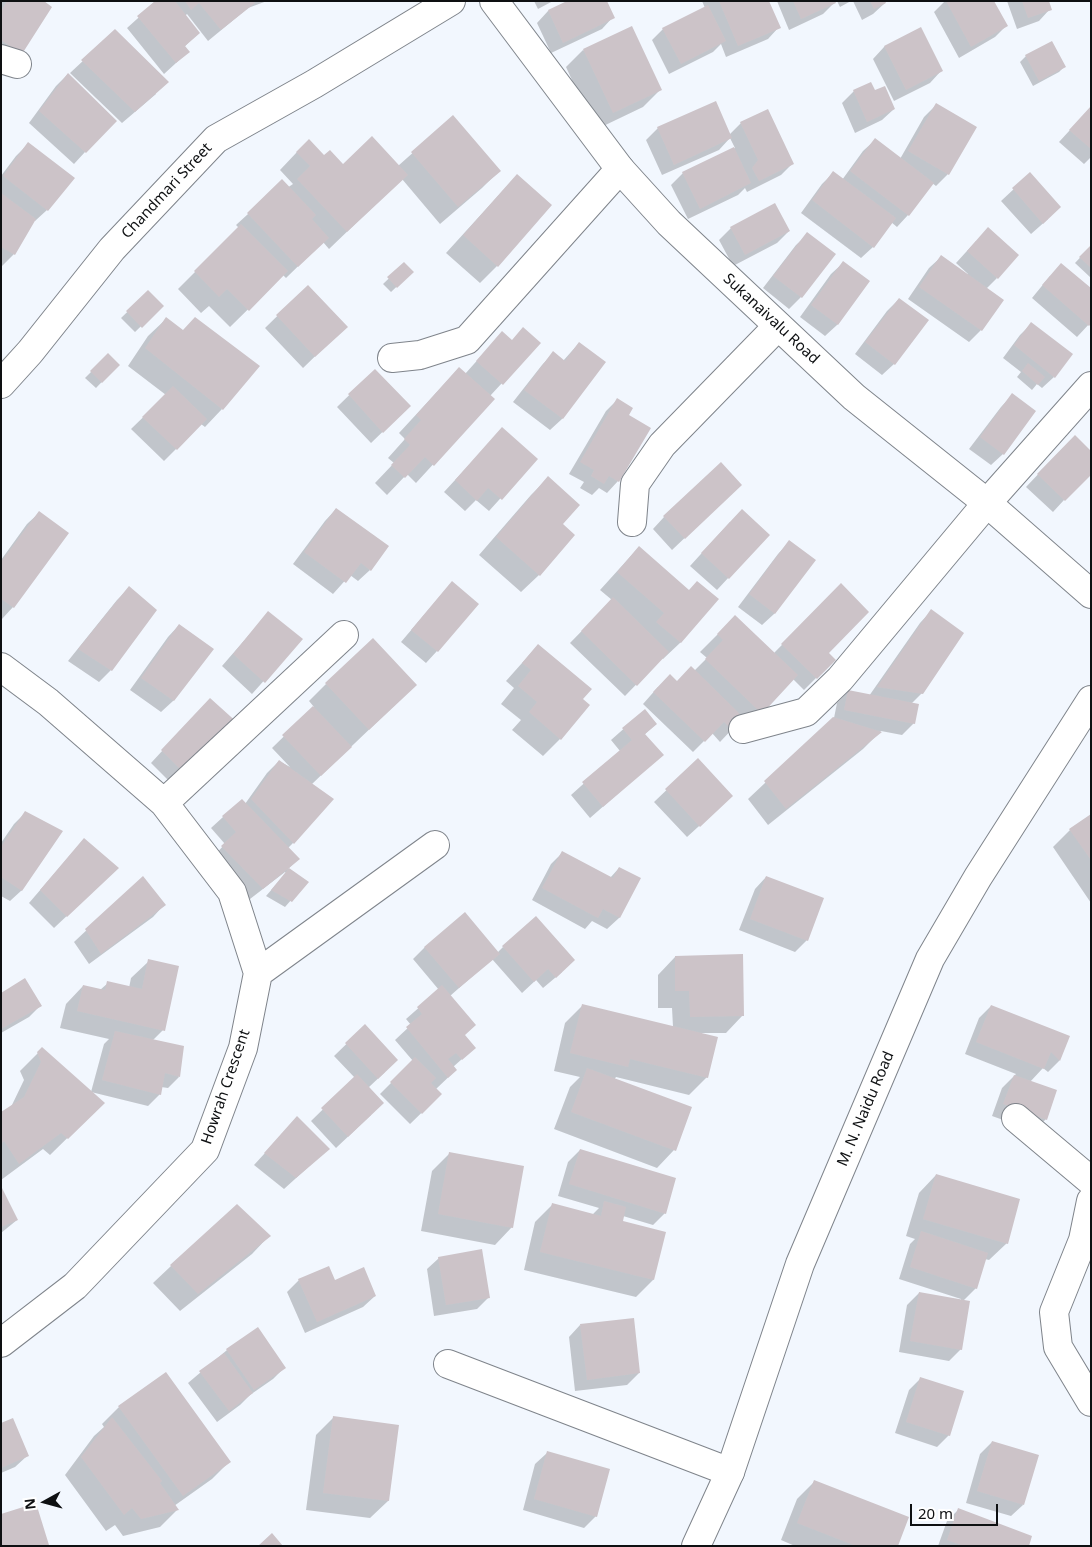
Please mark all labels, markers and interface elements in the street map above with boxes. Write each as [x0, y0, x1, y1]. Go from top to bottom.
street label: Chandmari Street [118, 140, 216, 242]
street label: Sukanaivalu Road [719, 270, 823, 368]
street label: Howrah Crescent [198, 1027, 254, 1147]
street label: M. N. Naidu Road [834, 1049, 898, 1169]
north arrow [20, 1477, 70, 1527]
scale bar [912, 1494, 1000, 1526]
text: N [19, 1497, 40, 1511]
text: 20 m [918, 1503, 953, 1523]

